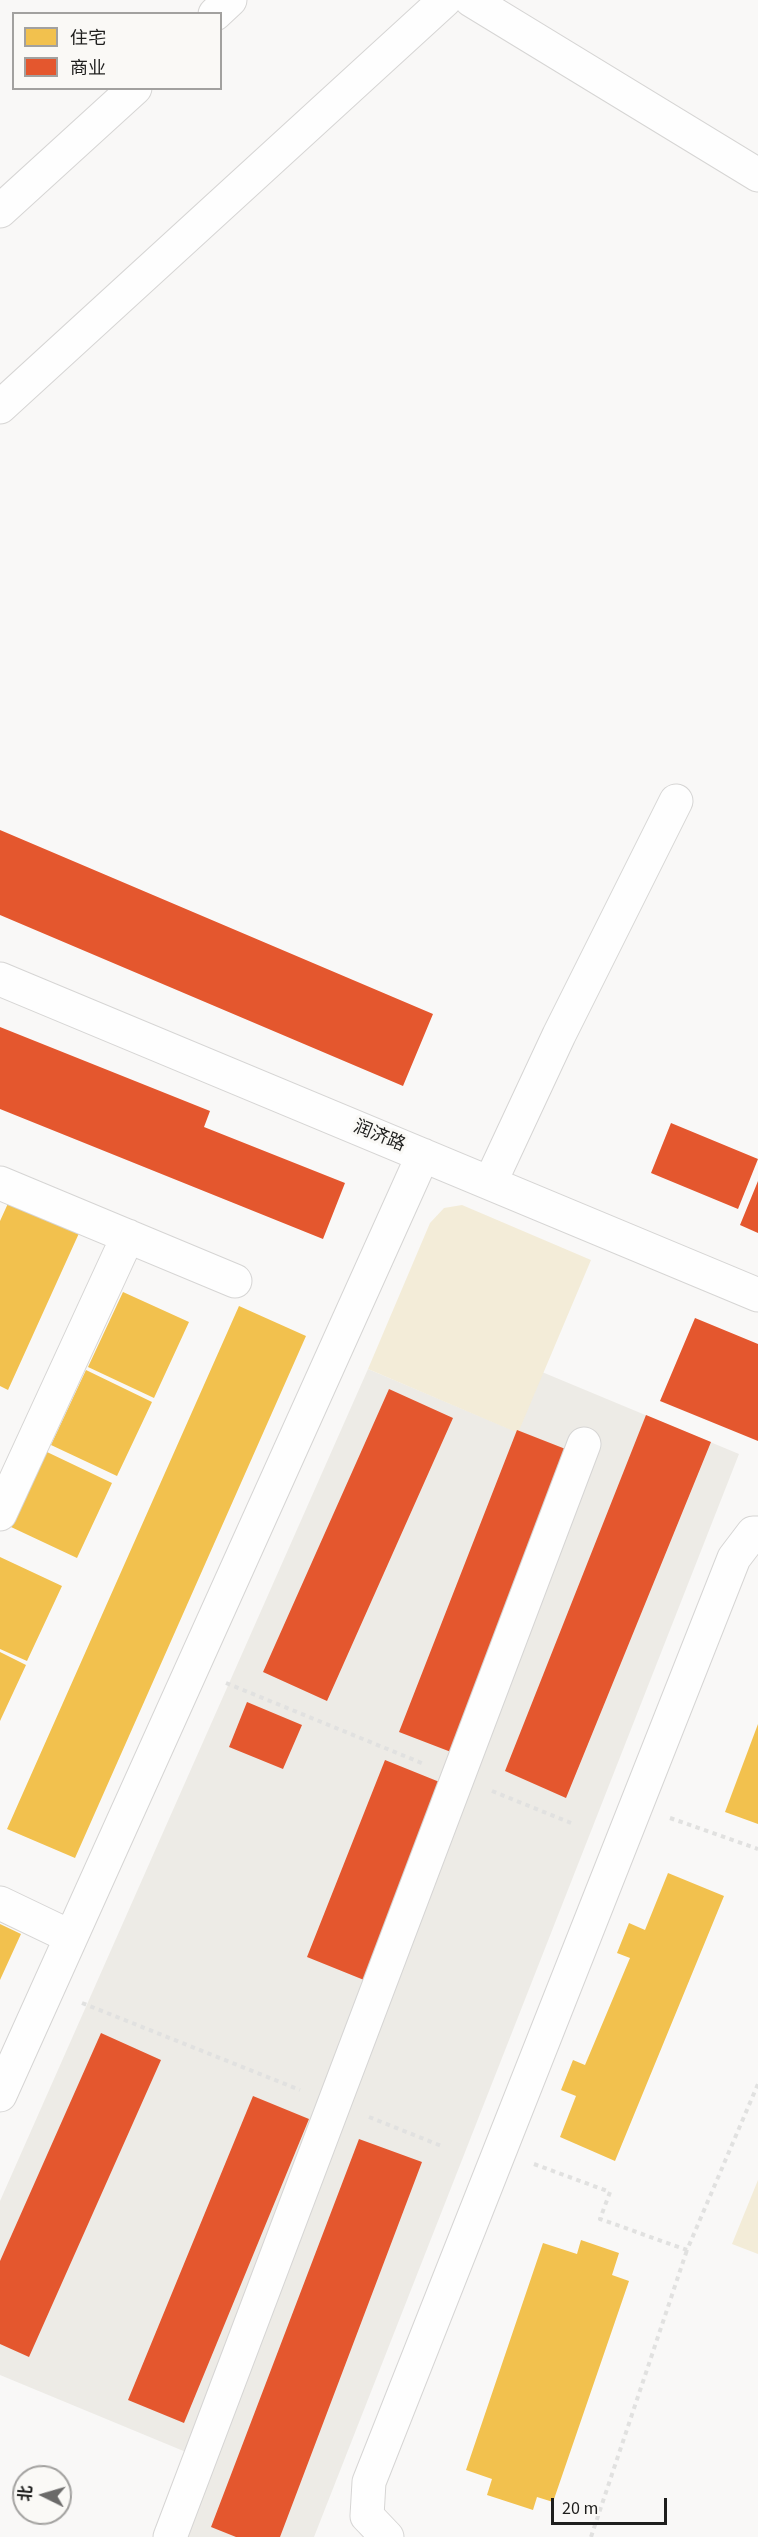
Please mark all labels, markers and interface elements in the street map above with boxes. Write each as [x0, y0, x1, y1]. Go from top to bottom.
legend [12, 12, 222, 90]
text: 住宅 [70, 26, 106, 51]
text: 商业 [70, 56, 106, 81]
street label: 润济路 [350, 1117, 408, 1157]
north arrow [12, 2465, 72, 2525]
text: 北 [14, 2485, 38, 2503]
scale bar [554, 2486, 670, 2524]
text: 20 m [562, 2496, 598, 2521]

